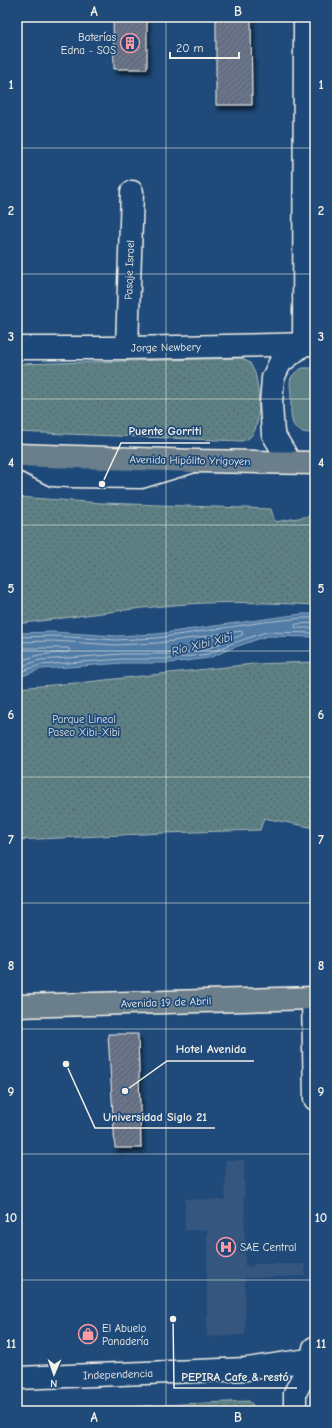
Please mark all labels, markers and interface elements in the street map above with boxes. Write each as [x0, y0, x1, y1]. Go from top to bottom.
text: A [90, 4, 98, 19]
text: B [234, 4, 242, 19]
place label: Baterías Edna - SOS [61, 31, 116, 57]
building icon: Baterías Edna - SOS [119, 32, 141, 54]
scale bar [170, 34, 239, 60]
text: 20 m [176, 41, 204, 55]
text: 1 [8, 77, 14, 92]
text: 1 [318, 77, 324, 92]
text: 2 [8, 203, 14, 218]
text: 2 [318, 203, 324, 218]
street label: Pasaje Israel [122, 240, 137, 300]
text: 3 [8, 329, 14, 344]
text: 3 [318, 329, 324, 344]
street label: Jorge Newbery [131, 340, 201, 355]
callout: Puente Gorriti [121, 419, 210, 443]
text: Puente Gorriti [128, 424, 202, 438]
street label: Avenida Hipólito Yrigoyen [130, 453, 250, 468]
text: 4 [8, 455, 14, 470]
text: 4 [318, 455, 324, 470]
text: 5 [8, 581, 15, 596]
text: 5 [318, 581, 325, 596]
water label: Río Xibi Xibi [170, 630, 234, 658]
text: 6 [8, 707, 15, 722]
text: 6 [318, 707, 325, 722]
park label: Parque Lineal Paseo Xibi-Xibi [48, 713, 120, 739]
text: 7 [8, 832, 14, 847]
text: 7 [318, 832, 324, 847]
text: 8 [8, 958, 14, 973]
text: 8 [318, 958, 324, 973]
street label: Avenida 19 de Abril [121, 994, 211, 1011]
callout: Hotel Avenida [167, 1037, 254, 1061]
text: Hotel Avenida [176, 1042, 246, 1056]
text: 9 [8, 1084, 15, 1099]
text: 9 [318, 1084, 325, 1099]
callout: Universidad Siglo 21 [95, 1104, 215, 1128]
text: Universidad Siglo 21 [103, 1110, 207, 1124]
text: 10 [5, 1210, 17, 1225]
text: 10 [315, 1210, 327, 1225]
hospital icon: SAE Central [215, 1236, 237, 1258]
place label: SAE Central [240, 1241, 297, 1254]
place label: El Abuelo Panadería [102, 1322, 149, 1348]
shop icon: El Abuelo Panadería [77, 1323, 99, 1345]
text: 11 [6, 1336, 16, 1351]
text: 11 [316, 1336, 326, 1351]
north arrow [34, 1354, 74, 1394]
callout: PEPIRA Cafe & restó [174, 1364, 297, 1388]
street label: Independencia [83, 1367, 153, 1382]
text: PEPIRA Cafe & restó [181, 1370, 289, 1384]
text: N [50, 1377, 57, 1390]
text: A [90, 1410, 98, 1425]
text: B [234, 1410, 242, 1425]

